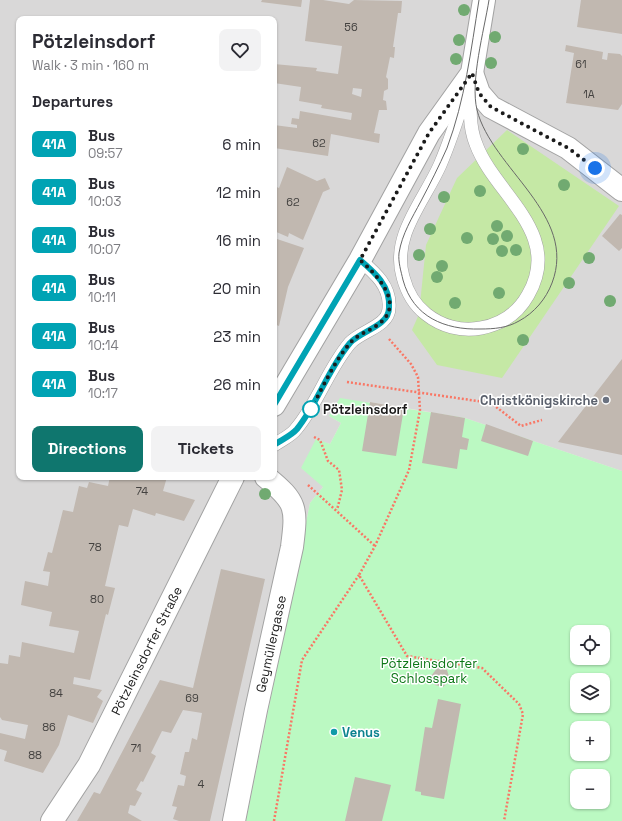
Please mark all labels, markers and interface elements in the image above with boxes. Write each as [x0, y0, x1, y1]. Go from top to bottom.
house number: 56 [344, 20, 358, 34]
text: Pötzleinsdorf [32, 29, 155, 54]
button: heart [219, 29, 261, 71]
text: Walk · 3 min · 160 m [32, 57, 149, 74]
house number: 61 [575, 57, 587, 71]
house number: 1A [583, 87, 595, 101]
text: Departures [32, 92, 113, 111]
text: Bus [88, 126, 115, 145]
text: 41A [42, 135, 66, 153]
text: 6 min [222, 135, 261, 154]
house number: 62 [312, 136, 326, 150]
text: 09:57 [88, 145, 123, 162]
your location [585, 158, 605, 178]
text: Bus [88, 174, 115, 193]
text: 41A [42, 183, 66, 201]
text: 12 min [216, 183, 261, 202]
text: 10:03 [88, 193, 121, 210]
house number: 62 [286, 195, 300, 209]
text: Bus [88, 222, 115, 241]
text: 41A [42, 231, 66, 249]
text: 16 min [216, 231, 261, 250]
text: 10:07 [88, 241, 121, 258]
text: Bus [88, 270, 115, 289]
text: 41A [42, 279, 66, 297]
text: 20 min [213, 279, 261, 298]
text: 10:11 [88, 289, 116, 306]
text: Bus [88, 318, 115, 337]
text: 41A [42, 327, 66, 345]
text: 23 min [213, 327, 261, 346]
text: 10:14 [88, 337, 119, 354]
text: Bus [88, 366, 115, 385]
text: 41A [42, 375, 66, 393]
text: 26 min [213, 375, 261, 394]
text: 10:17 [88, 385, 118, 402]
place label: Christkönigskirche [480, 392, 598, 409]
marker: Christkönigskirche [601, 395, 611, 405]
marker: Pötzleinsdorf [302, 400, 320, 418]
place label: Pötzleinsdorf [323, 401, 408, 418]
button: Directions [32, 426, 143, 472]
button: Tickets [151, 426, 261, 472]
house number: 74 [136, 484, 148, 498]
house number: 78 [88, 540, 102, 554]
street label: Pötzleinsdorfer Straße [107, 584, 186, 718]
house number: 80 [90, 592, 104, 606]
street label: Geymüllergasse [252, 594, 290, 694]
map controls [570, 625, 610, 809]
button: locate [570, 625, 610, 665]
park label: Pötzleinsdorfer Schlosspark [381, 655, 477, 687]
button: layers [570, 673, 610, 713]
house number: 84 [49, 686, 63, 700]
house number: 69 [185, 691, 199, 705]
house number: 86 [42, 720, 56, 734]
button: + [570, 721, 610, 761]
place label: Venus [342, 724, 380, 741]
marker: Venus [329, 727, 339, 737]
house number: 71 [131, 741, 141, 755]
house number: 88 [28, 748, 42, 762]
button: − [570, 769, 610, 809]
house number: 4 [198, 777, 205, 791]

